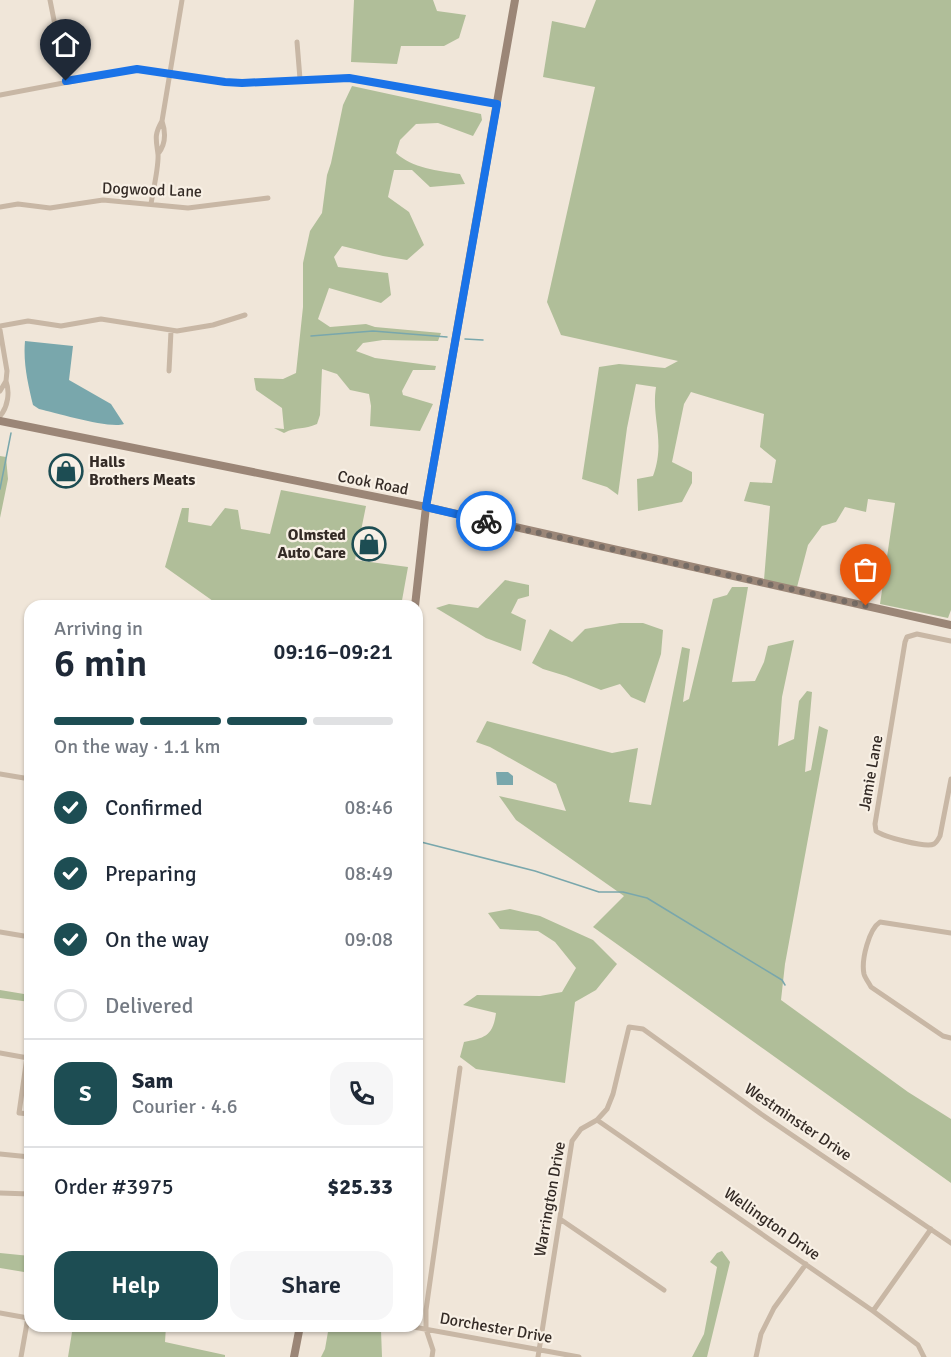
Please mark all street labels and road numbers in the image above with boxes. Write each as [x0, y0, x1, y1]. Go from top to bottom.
street label: Dogwood Lane [102, 178, 202, 202]
street label: Cook Road [336, 466, 410, 500]
street label: Jamie Lane [855, 734, 887, 812]
street label: Westminster Drive [741, 1079, 855, 1165]
street label: Warrington Drive [530, 1140, 570, 1258]
street label: Wellington Drive [720, 1183, 824, 1265]
street label: Dorchester Drive [438, 1308, 554, 1348]

